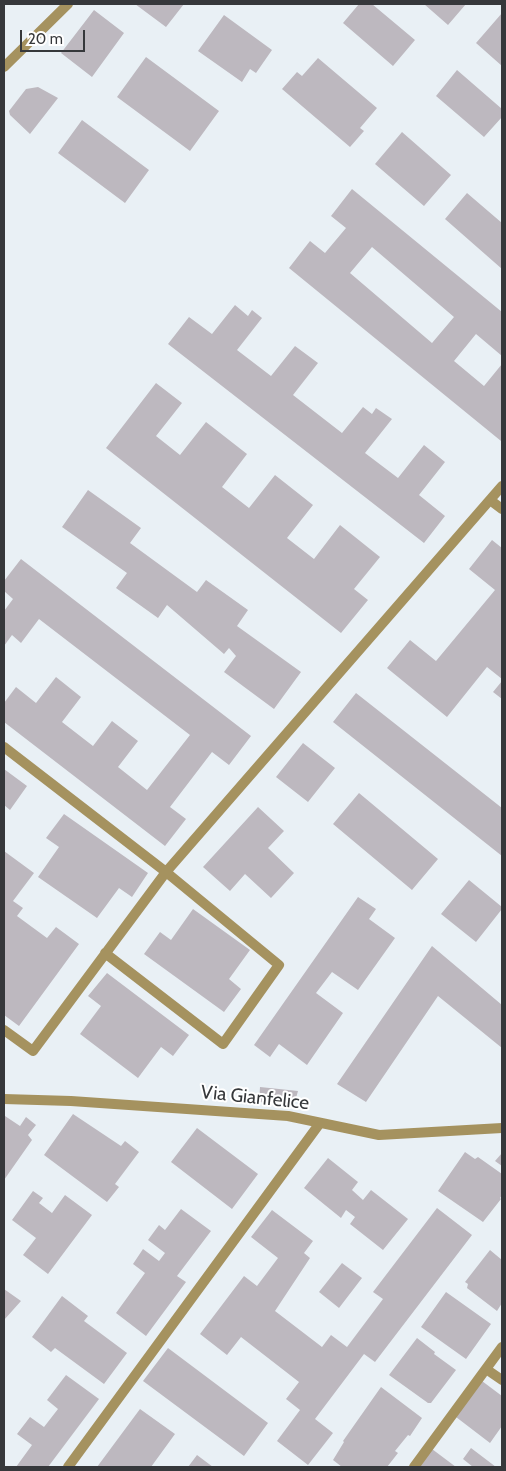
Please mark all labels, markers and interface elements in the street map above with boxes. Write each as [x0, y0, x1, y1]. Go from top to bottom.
scale bar [22, 20, 88, 52]
text: 20 m [28, 30, 63, 48]
street label: Via Gianfelice [200, 1081, 310, 1115]

